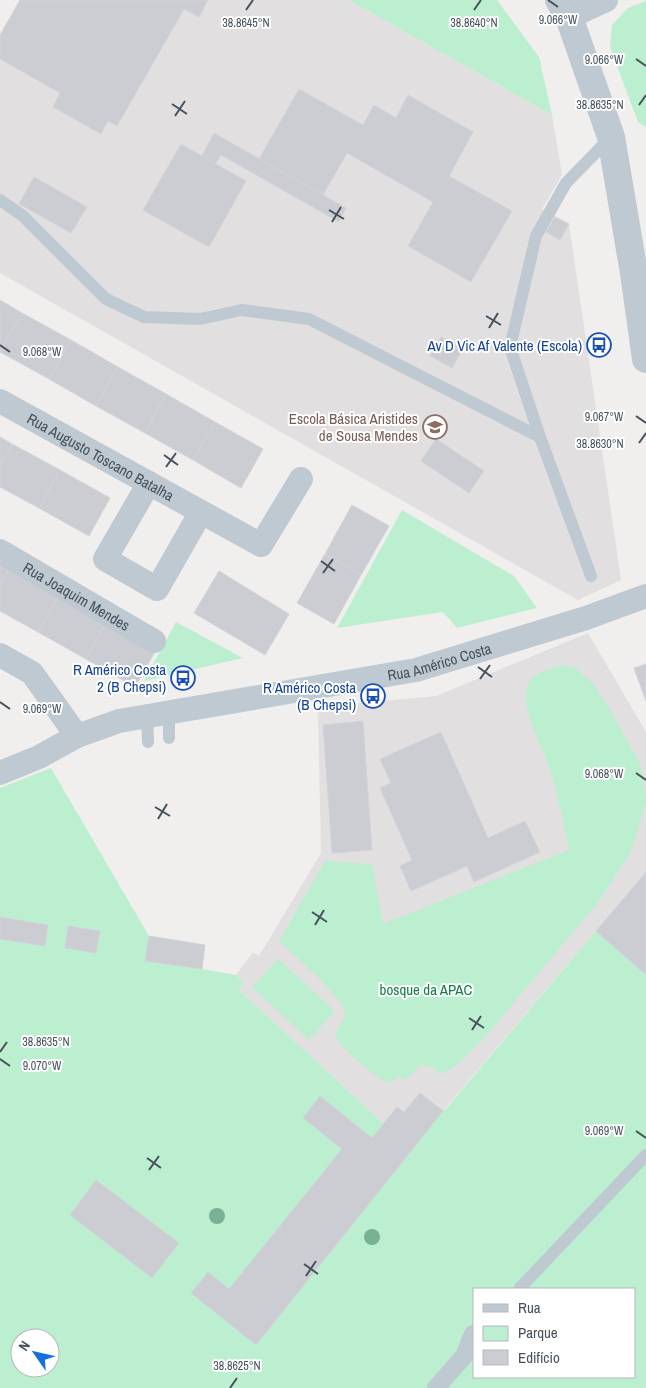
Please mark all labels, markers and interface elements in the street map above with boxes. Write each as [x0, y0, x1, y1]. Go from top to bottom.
text: 9.066°W [539, 12, 578, 28]
text: 38.8645°N [222, 15, 270, 31]
text: 38.8640°N [450, 15, 498, 31]
text: 9.066°W [585, 52, 624, 68]
text: 38.8635°N [576, 97, 624, 113]
bus stop icon: Av D Vic Af Valente (Escola) [586, 332, 612, 358]
place label: Av D Vic Af Valente (Escola) [426, 335, 582, 356]
text: 9.068°W [23, 344, 62, 360]
street label: Rua Augusto Toscano Batalha [24, 408, 178, 506]
place label: Escola Básica Aristides de Sousa Mendes [289, 408, 418, 446]
text: 9.067°W [585, 409, 624, 425]
school or university icon: Escola Básica Aristides de Sousa Mendes [422, 414, 448, 440]
text: 38.8630°N [576, 436, 624, 452]
street label: Rua Joaquim Mendes [20, 556, 134, 635]
street label: Rua Américo Costa [386, 637, 494, 685]
place label: R Américo Costa 2 (B Chepsi) [73, 659, 166, 697]
bus stop icon: R Américo Costa 2 (B Chepsi) [170, 665, 196, 691]
place label: R Américo Costa (B Chepsi) [263, 677, 356, 715]
bus stop icon: R Américo Costa (B Chepsi) [360, 683, 386, 709]
text: 9.069°W [23, 701, 62, 717]
text: 9.068°W [585, 766, 624, 782]
park label: bosque da APAC [380, 979, 473, 1000]
text: 38.8635°N [22, 1034, 70, 1050]
text: 9.070°W [23, 1058, 62, 1074]
text: 9.069°W [585, 1123, 624, 1139]
legend [473, 1288, 636, 1378]
text: Rua [518, 1297, 541, 1318]
text: Parque [518, 1322, 558, 1343]
north arrow [10, 1328, 60, 1378]
text: N [14, 1337, 34, 1354]
text: Edifício [518, 1347, 560, 1368]
text: 38.8625°N [213, 1358, 261, 1374]

